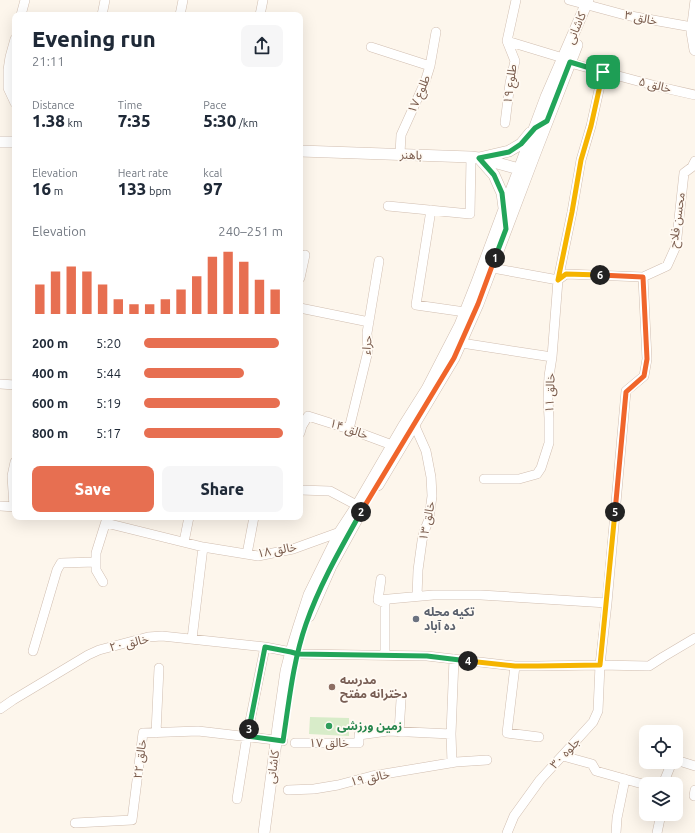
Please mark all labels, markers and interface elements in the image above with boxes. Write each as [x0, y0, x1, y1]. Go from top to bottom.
street label: خالق ۳ [623, 8, 659, 29]
street label: کاشانی [563, 9, 589, 46]
button: share [241, 25, 283, 67]
text: Evening run [32, 26, 156, 51]
text: 21:11 [32, 54, 65, 68]
pin [586, 55, 620, 89]
icon: arrive [592, 61, 614, 83]
street label: طلوع ۱۹ [500, 63, 522, 105]
street label: طلوع ۱۷ [405, 73, 435, 116]
street label: خالق ۵ [637, 74, 673, 97]
text: Distance [32, 99, 75, 111]
text: Time [118, 99, 142, 111]
text: Pace [203, 99, 227, 111]
text: 1.38 [32, 111, 65, 130]
text: 7:35 [118, 111, 151, 130]
text: 5:30 [203, 111, 236, 130]
text: km [65, 117, 83, 129]
text: /km [236, 117, 258, 129]
street label: باهنر [399, 148, 422, 162]
text: Elevation [32, 167, 78, 179]
text: Heart rate [118, 167, 168, 179]
text: kcal [203, 167, 222, 179]
text: 16 [32, 179, 51, 198]
text: 133 [118, 179, 146, 198]
text: 97 [203, 179, 223, 198]
text: m [51, 185, 63, 197]
text: bpm [146, 185, 171, 197]
street label: محسن فلاح [666, 191, 690, 249]
text: Elevation [32, 224, 86, 238]
text: 240–251 m [218, 224, 283, 238]
pin: 1 [485, 248, 505, 268]
text: 1 [492, 252, 498, 264]
pin: 6 [590, 265, 610, 285]
text: 6 [597, 269, 603, 281]
street label: حراء [359, 335, 375, 355]
text: 200 m [32, 336, 68, 350]
text: 5:20 [96, 336, 121, 350]
text: 400 m [32, 366, 68, 380]
text: 5:44 [96, 366, 121, 380]
street label: خالق ۱۱ [542, 373, 559, 413]
text: 600 m [32, 396, 68, 410]
text: 5:19 [96, 396, 121, 410]
street label: خالق ۱۴ [328, 416, 370, 443]
text: 800 m [32, 426, 68, 440]
text: 5:17 [96, 426, 121, 440]
button: Save [32, 466, 154, 512]
button: Share [162, 466, 283, 512]
street label: خالق ۱۳ [416, 500, 439, 542]
pin: 2 [351, 502, 371, 522]
pin: 5 [605, 502, 625, 522]
text: 2 [358, 506, 364, 518]
text: 5 [612, 506, 618, 518]
street label: خالق ۱۸ [256, 540, 298, 561]
place label: تکیه محله ده آباد [424, 605, 475, 633]
marker: تکیه محله ده آباد [411, 614, 421, 624]
street label: خالق ۲۰ [108, 632, 150, 655]
pin: 4 [458, 651, 478, 671]
text: 4 [465, 655, 471, 667]
place label: مدرسه دخترانه مفتح [340, 673, 407, 703]
marker: مدرسه دخترانه مفتح [327, 682, 337, 692]
pin: 3 [239, 719, 259, 739]
place label: زمین ورزشی [337, 719, 402, 733]
marker: زمین ورزشی [324, 721, 334, 731]
text: 3 [246, 723, 252, 735]
map controls [639, 725, 683, 821]
button: locate [639, 725, 683, 769]
street label: جلوه ۳۰ [547, 734, 583, 772]
street label: خالق ۱۷ [309, 736, 349, 751]
street label: خالق ۲۲ [131, 738, 150, 780]
street label: کاشانی [264, 749, 282, 784]
street label: خالق ۱۹ [349, 767, 391, 790]
button: layers [639, 777, 683, 821]

